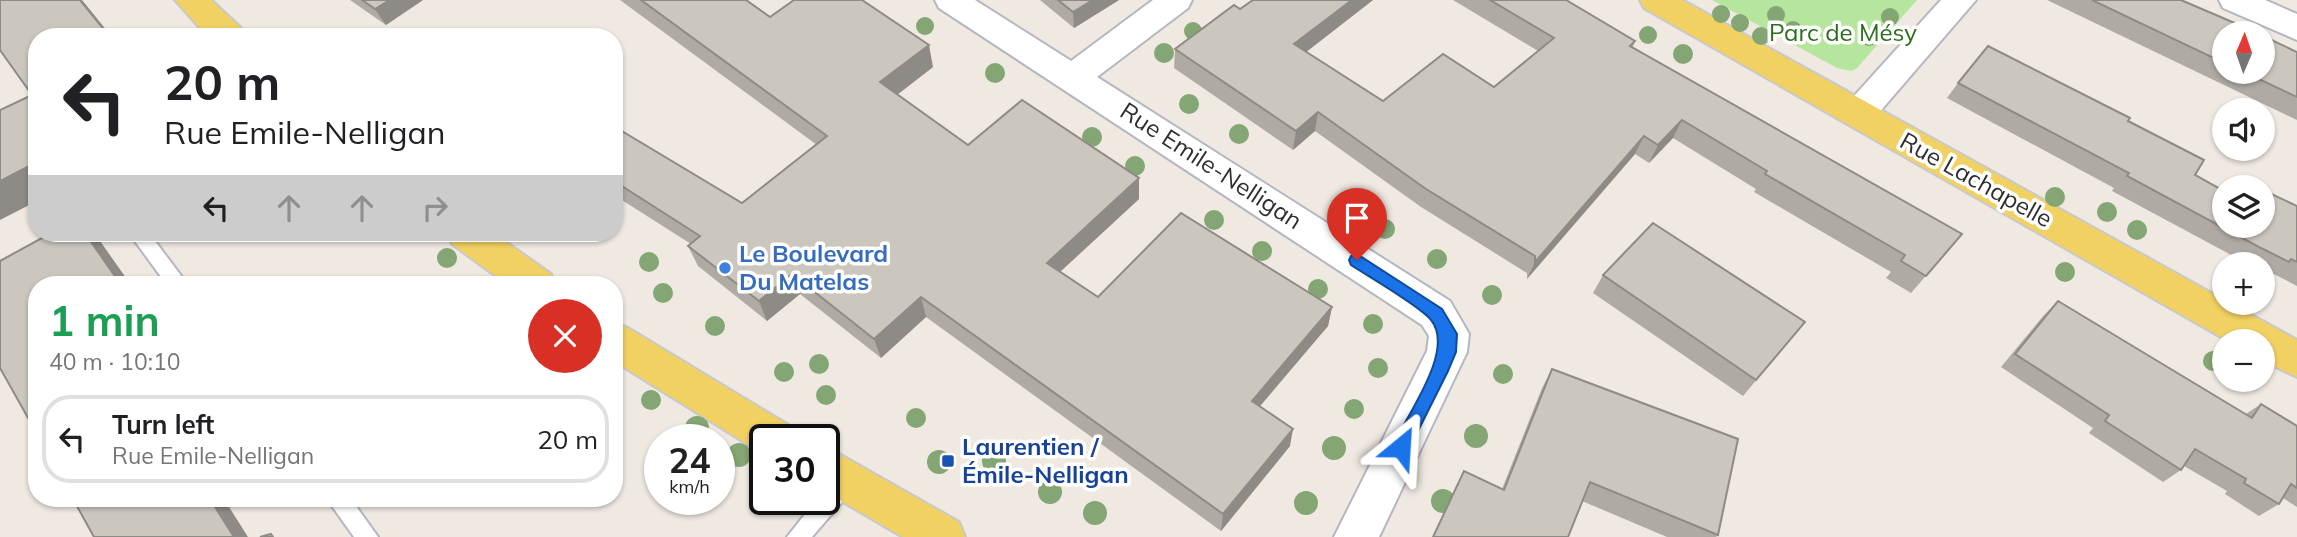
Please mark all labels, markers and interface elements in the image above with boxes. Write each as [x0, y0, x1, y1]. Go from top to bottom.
park label: Parc de Mésy [1769, 17, 1917, 47]
north arrow [2212, 21, 2275, 84]
map controls [2212, 21, 2275, 392]
text: 20 m [164, 51, 280, 112]
icon: left [49, 56, 140, 147]
street label: Rue Emile-Nelligan [1115, 95, 1308, 235]
button: sound [2212, 98, 2275, 161]
text: Rue Emile-Nelligan [164, 112, 445, 152]
street label: Rue Lachapelle [1895, 125, 2058, 233]
button: layers [2212, 175, 2275, 238]
pin [1327, 188, 1387, 260]
icon: left [197, 189, 235, 227]
icon: ahead [270, 189, 308, 227]
icon: ahead [343, 189, 381, 227]
icon: right [416, 189, 454, 227]
icon: arrive [1338, 199, 1376, 237]
place label: Le Boulevard Du Matelas [739, 238, 888, 296]
button: + [2212, 252, 2275, 315]
marker: Le Boulevard Du Matelas [717, 260, 733, 276]
text: 1 min [49, 294, 160, 347]
button: close [528, 299, 602, 373]
button: − [2212, 329, 2275, 392]
text: 40 m · 10:10 [49, 347, 181, 376]
text: Turn left [112, 408, 214, 441]
position arrow [1364, 410, 1438, 484]
icon: left [53, 420, 91, 458]
text: 20 m [537, 423, 598, 456]
speed limit sign: 30 [749, 424, 840, 515]
place label: Laurentien / Émile-Nelligan [962, 431, 1129, 489]
text: 24 [668, 438, 711, 482]
text: Rue Emile-Nelligan [112, 441, 314, 470]
marker: Laurentien / Émile-Nelligan [940, 453, 956, 469]
text: km/h [669, 475, 710, 498]

